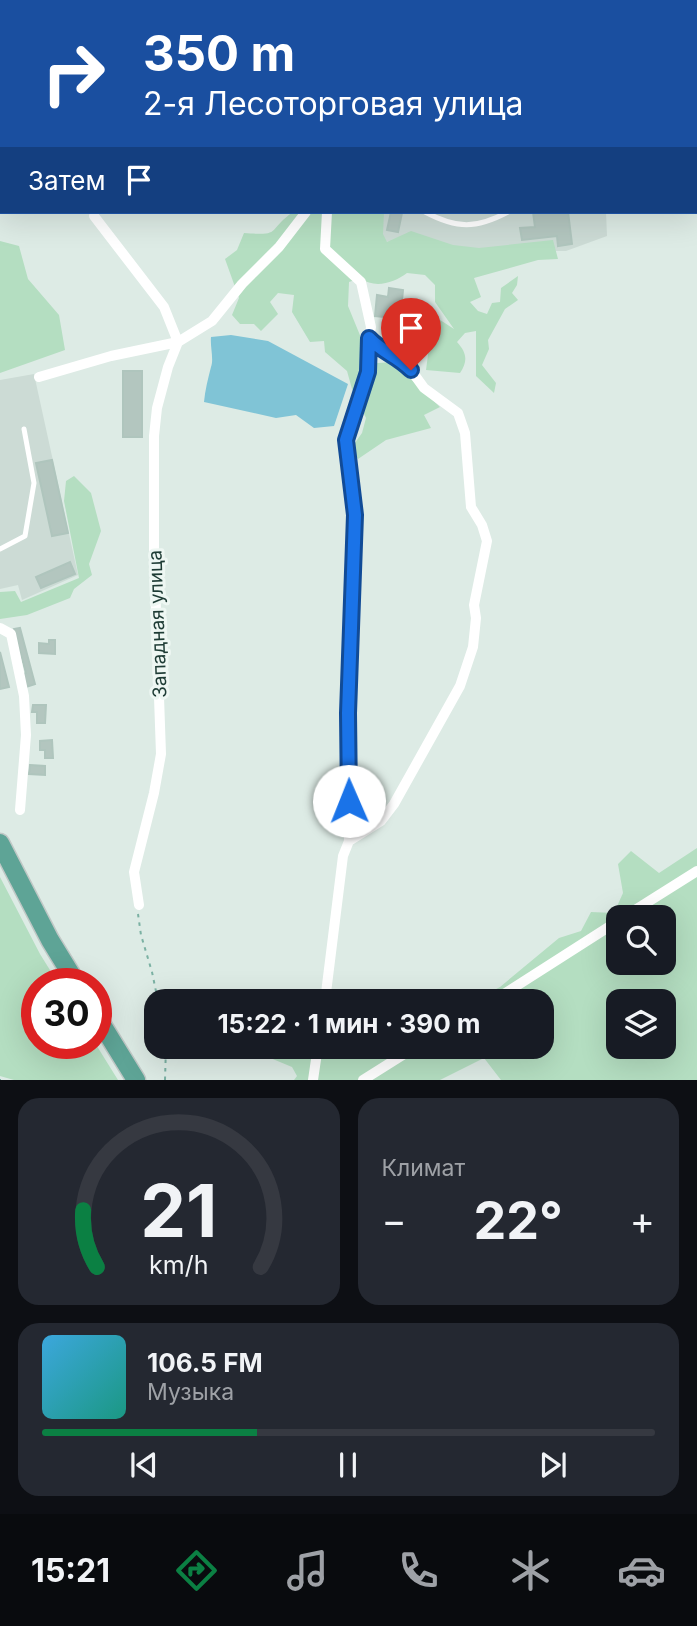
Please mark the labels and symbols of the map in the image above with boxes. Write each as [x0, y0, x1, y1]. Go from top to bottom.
pin [381, 298, 441, 370]
street label: Западная улица [143, 550, 172, 698]
position arrow [312, 764, 386, 838]
speed limit sign: 30 [21, 968, 112, 1059]

